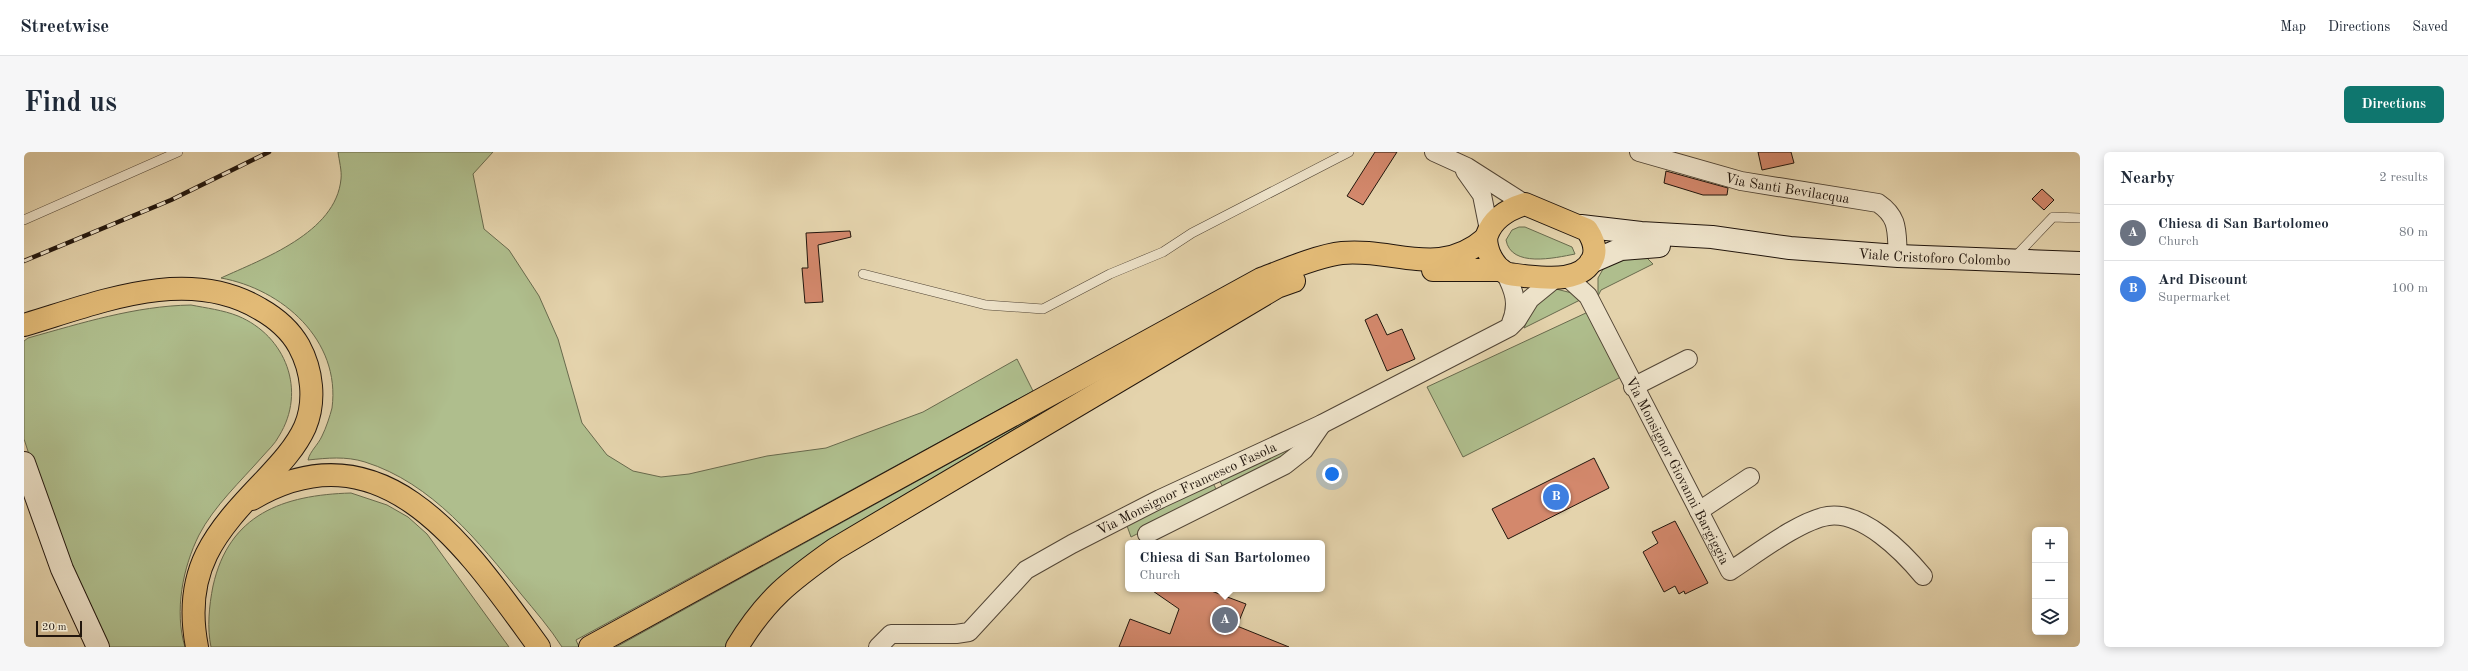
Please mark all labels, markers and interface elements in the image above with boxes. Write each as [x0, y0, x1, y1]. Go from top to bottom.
text: Streetwise [20, 18, 109, 37]
text: Map [2280, 20, 2306, 34]
text: Directions [2328, 20, 2390, 34]
text: Saved [2412, 20, 2448, 34]
button: Directions [2344, 86, 2444, 123]
text: Find us [24, 90, 117, 118]
text: Nearby [2120, 170, 2175, 187]
street label: Via Santi Bevilacqua [1723, 171, 1851, 206]
text: 2 results [2379, 171, 2428, 184]
text: Chiesa di San Bartolomeo [2158, 217, 2329, 232]
text: A [2128, 226, 2138, 239]
text: 80 m [2399, 226, 2428, 239]
text: Church [2158, 235, 2199, 248]
street label: Viale Cristoforo Colombo [1858, 247, 2011, 268]
text: Ard Discount [2158, 273, 2247, 288]
text: B [2128, 282, 2138, 295]
text: 100 m [2391, 282, 2428, 295]
text: Supermarket [2158, 291, 2230, 304]
street label: Via Monsignor Giovanni Bargiggia [1623, 375, 1731, 567]
street label: Via Monsignor Francesco Fasola [1095, 440, 1279, 538]
your location [1322, 464, 1342, 484]
pin: B [1543, 482, 1569, 512]
map controls [2032, 527, 2068, 635]
button: + [2032, 527, 2068, 563]
popup [1125, 540, 1325, 592]
text: Chiesa di San Bartolomeo [1140, 551, 1310, 566]
button: − [2032, 563, 2068, 599]
text: Church [1140, 569, 1180, 582]
button: layers [2032, 599, 2068, 635]
pin: A [1212, 605, 1238, 635]
scale bar [36, 619, 82, 638]
text: 20 m [42, 622, 67, 633]

